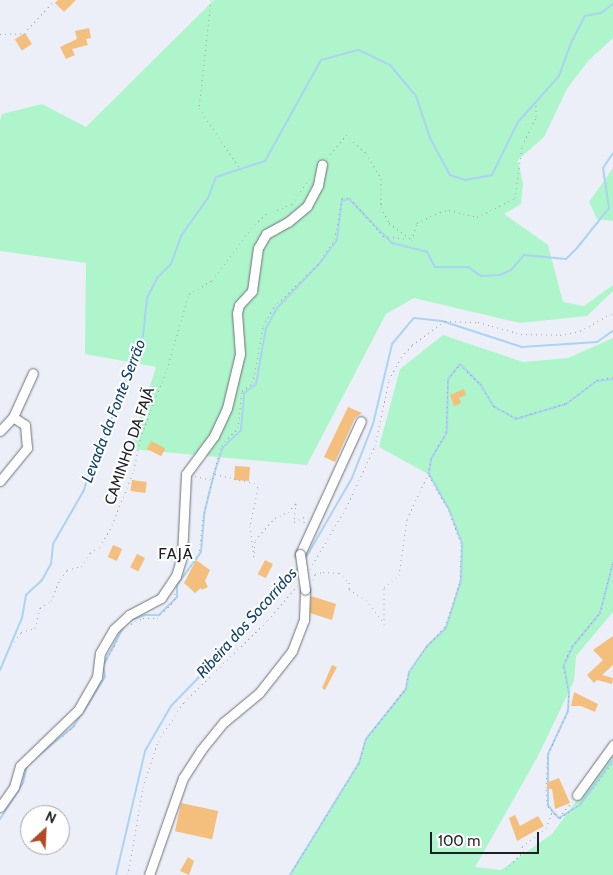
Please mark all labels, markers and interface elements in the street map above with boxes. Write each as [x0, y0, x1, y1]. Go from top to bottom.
water label: Levada da Fonte Serrão [78, 337, 150, 485]
street label: CAMINHO DA FAJÃ [101, 385, 159, 507]
district label: FAJÃ [158, 544, 194, 564]
water label: Ribeira dos Socorridos [192, 564, 302, 682]
north arrow [20, 805, 70, 855]
text: N [43, 807, 59, 828]
scale bar [433, 822, 542, 854]
text: 100 m [438, 832, 480, 850]

